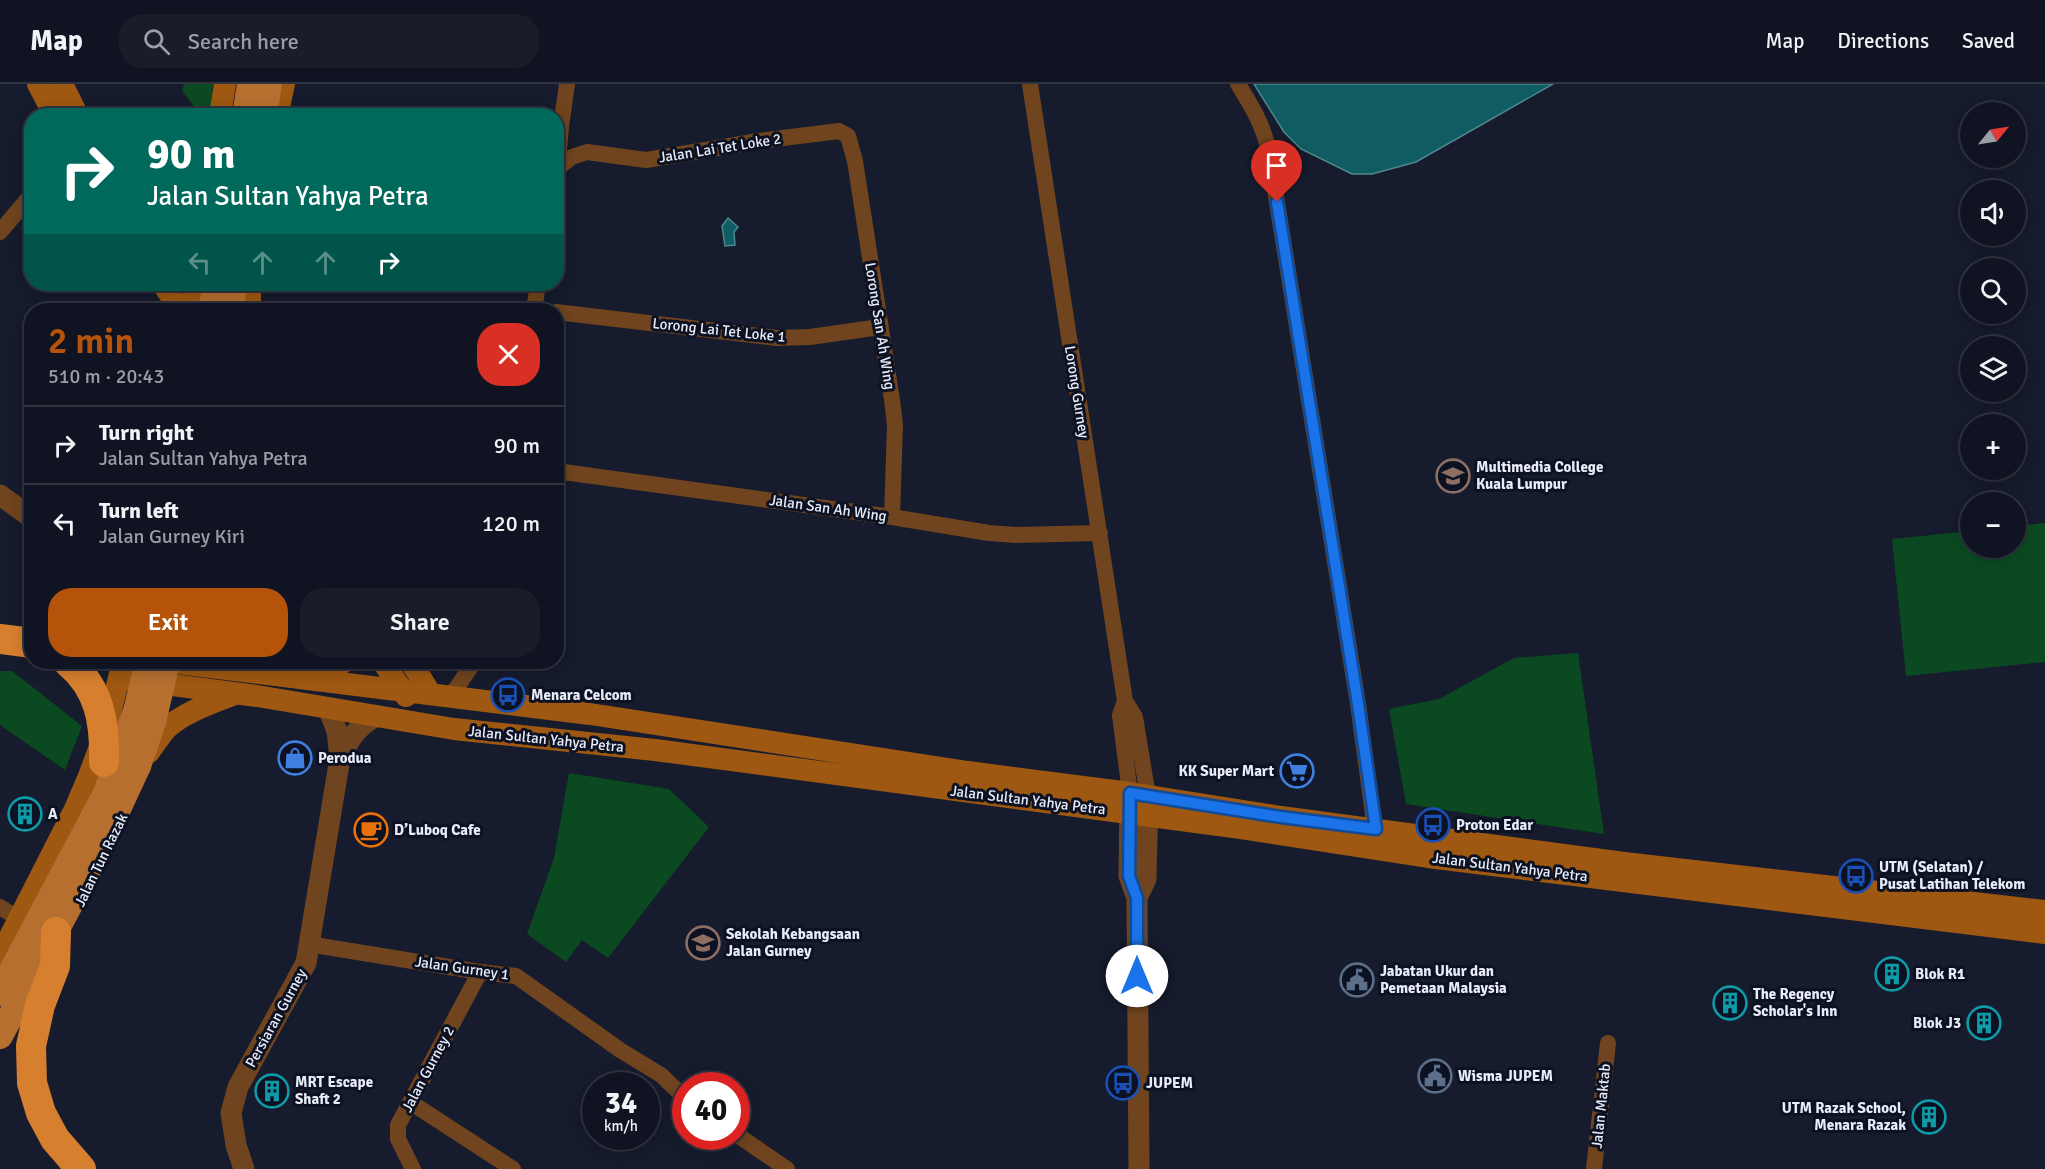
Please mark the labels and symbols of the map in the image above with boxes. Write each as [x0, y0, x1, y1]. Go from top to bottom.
north arrow [1960, 102, 2026, 168]
street label: Jalan Lai Tet Loke 2 [658, 129, 782, 167]
pin [1251, 140, 1302, 202]
street label: Lorong San Ah Wing [861, 261, 899, 391]
street label: Lorong Lai Tet Loke 1 [651, 314, 787, 346]
street label: Lorong Gurney [1061, 344, 1093, 440]
school or university icon: Multimedia College Kuala Lumpur [1435, 458, 1471, 494]
place label: Multimedia College Kuala Lumpur [1476, 458, 1603, 493]
street label: Jalan San Ah Wing [768, 491, 888, 525]
bus stop icon: Menara Celcom [490, 677, 526, 713]
place label: Menara Celcom [531, 686, 632, 704]
street label: Jalan Sultan Yahya Petra [467, 722, 625, 756]
shop icon: Perodua [277, 740, 313, 776]
place label: Perodua [318, 749, 372, 767]
supermarket icon: KK Super Mart [1279, 753, 1315, 789]
place label: KK Super Mart [1178, 762, 1274, 780]
street label: Jalan Sultan Yahya Petra [949, 782, 1107, 818]
building icon: A [7, 796, 43, 832]
place label: A [48, 805, 58, 823]
bus stop icon: Proton Edar [1415, 807, 1451, 843]
street label: Jalan Tun Razak [71, 810, 132, 910]
cafe icon: D’Luboq Cafe [353, 812, 389, 848]
place label: Proton Edar [1456, 816, 1533, 834]
place label: D’Luboq Cafe [394, 821, 481, 839]
street label: Jalan Sultan Yahya Petra [1431, 849, 1589, 885]
bus stop icon: UTM (Selatan) / Pusat Latihan Telekom [1838, 858, 1874, 894]
place label: UTM (Selatan) / Pusat Latihan Telekom [1879, 858, 2025, 893]
school or university icon: Sekolah Kebangsaan Jalan Gurney [685, 925, 721, 961]
place label: Sekolah Kebangsaan Jalan Gurney [726, 925, 860, 960]
position arrow [1105, 944, 1169, 1008]
street label: Jalan Gurney 1 [414, 952, 510, 984]
building icon: Blok R1 [1874, 956, 1910, 992]
public building icon: Jabatan Ukur dan Pemetaan Malaysia [1339, 962, 1375, 998]
place label: Jabatan Ukur dan Pemetaan Malaysia [1380, 962, 1507, 997]
place label: Blok R1 [1915, 965, 1965, 983]
street label: Persiaran Gurney [242, 966, 310, 1070]
building icon: The Regency Scholar's Inn [1712, 985, 1748, 1021]
place label: The Regency Scholar's Inn [1753, 985, 1837, 1020]
building icon: Blok J3 [1966, 1005, 2002, 1041]
place label: Blok J3 [1913, 1014, 1961, 1032]
street label: Jalan Gurney 2 [398, 1023, 458, 1115]
public building icon: Wisma JUPEM [1417, 1058, 1453, 1094]
street label: Jalan Maktab [1588, 1062, 1614, 1149]
bus stop icon: JUPEM [1105, 1065, 1141, 1101]
place label: Wisma JUPEM [1458, 1067, 1553, 1085]
speed limit sign: 40 [672, 1072, 750, 1150]
building icon: MRT Escape Shaft 2 [254, 1073, 290, 1109]
place label: MRT Escape Shaft 2 [295, 1073, 373, 1108]
place label: JUPEM [1146, 1074, 1193, 1092]
place label: UTM Razak School, Menara Razak [1782, 1099, 1906, 1134]
building icon: UTM Razak School, Menara Razak [1911, 1099, 1947, 1135]

